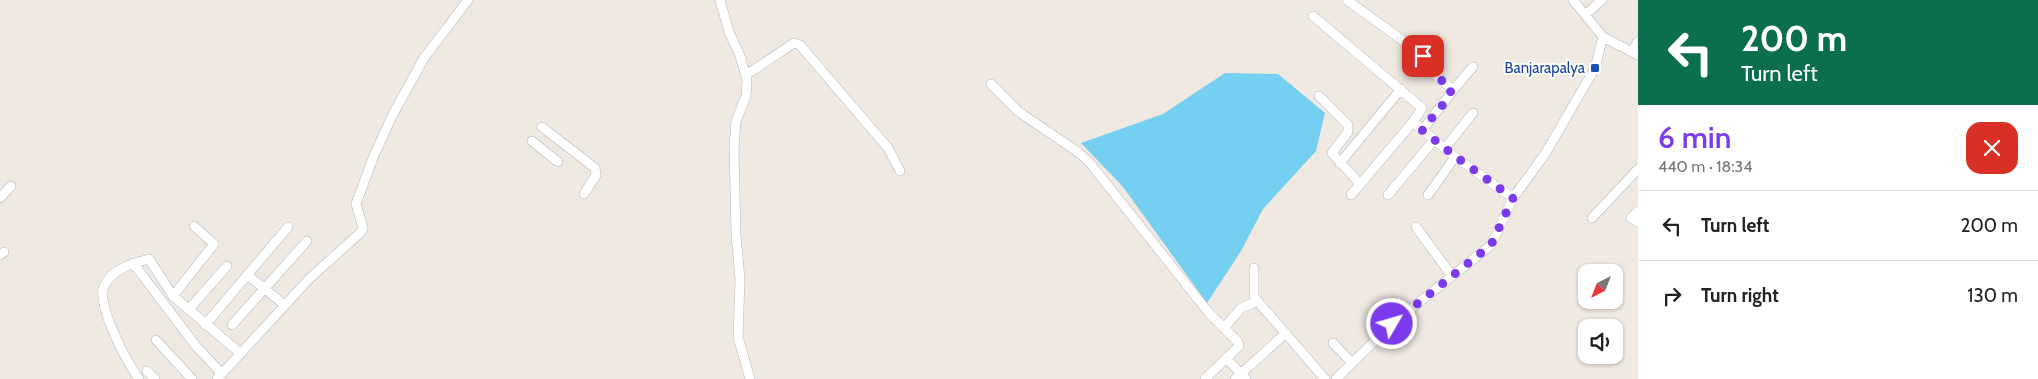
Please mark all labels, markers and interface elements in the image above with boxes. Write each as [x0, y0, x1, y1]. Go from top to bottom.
text: 200 m [1741, 17, 1847, 60]
icon: left [1658, 20, 1723, 85]
pin [1402, 35, 1444, 77]
icon: arrive [1409, 42, 1437, 70]
place label: Banjarapalya [1505, 59, 1586, 77]
text: Turn left [1741, 60, 1818, 87]
marker: Banjarapalya [1589, 62, 1601, 74]
text: 6 min [1658, 119, 1731, 156]
button: close [1966, 122, 2018, 174]
text: 440 m · 18:34 [1658, 157, 1752, 176]
icon: left [1658, 212, 1686, 240]
text: Turn left [1701, 214, 1769, 237]
text: 200 m [1961, 214, 2018, 237]
north arrow [1578, 264, 1622, 309]
map controls [1578, 264, 1623, 364]
icon: right [1658, 282, 1686, 310]
text: Turn right [1701, 284, 1779, 307]
text: 130 m [1967, 284, 2018, 307]
position arrow [1365, 297, 1417, 349]
button: sound [1578, 319, 1623, 364]

